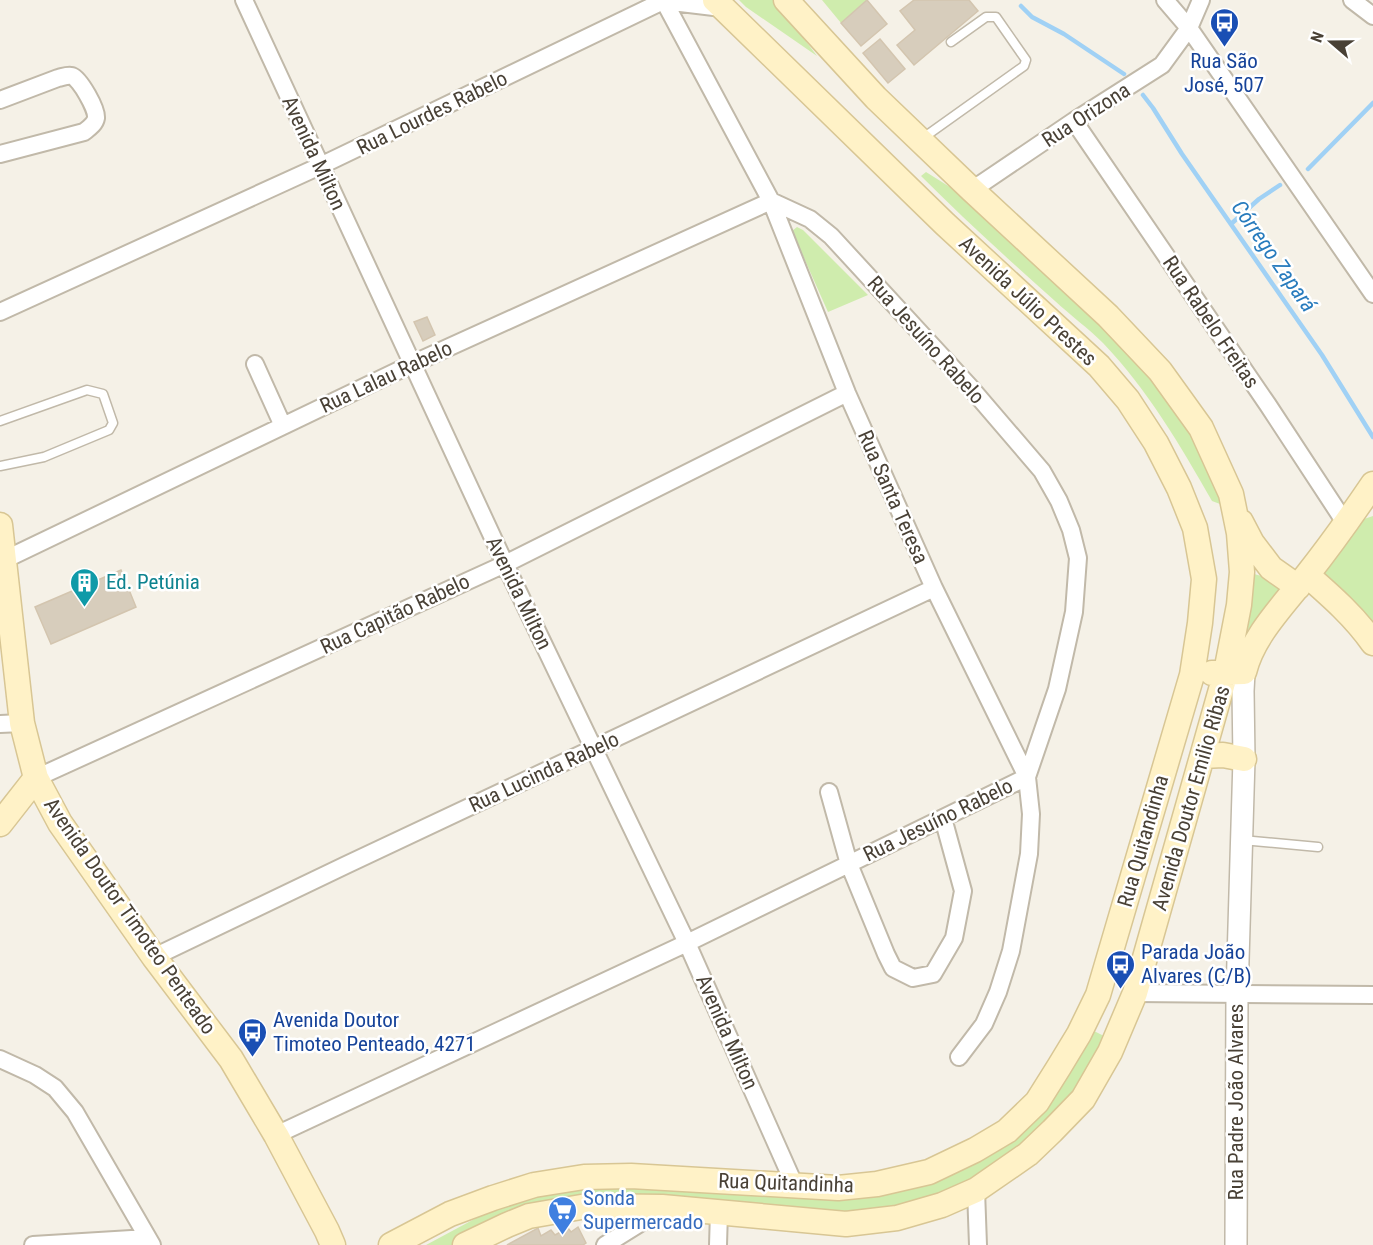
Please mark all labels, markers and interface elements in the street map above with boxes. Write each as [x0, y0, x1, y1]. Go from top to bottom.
bus stop icon: Rua São José, 507 [1208, 6, 1240, 48]
north arrow [1301, 12, 1361, 72]
text: N [1307, 29, 1328, 45]
place label: Rua São José, 507 [1184, 49, 1264, 97]
street label: Rua Lourdes Rabelo [353, 66, 511, 160]
street label: Rua Orizona [1038, 78, 1134, 152]
street label: Avenida Milton [277, 92, 351, 214]
water label: Córrego Zapará [1226, 195, 1322, 317]
street label: Avenida Júlio Prestes [954, 231, 1102, 371]
street label: Rua Rabelo Freitas [1158, 251, 1264, 393]
street label: Rua Jesuíno Rabelo [863, 271, 989, 409]
street label: Rua Lalau Rabelo [316, 336, 456, 418]
street label: Rua Santa Teresa [853, 427, 933, 567]
street label: Avenida Milton [481, 533, 557, 653]
building icon: Ed. Petúnia [69, 566, 101, 608]
street label: Rua Capitão Rabelo [317, 569, 473, 659]
place label: Ed. Petúnia [106, 570, 200, 594]
street label: Avenida Doutor Emilio Ribas [1147, 683, 1235, 913]
street label: Rua Lucinda Rabelo [465, 727, 623, 817]
street label: Rua Quitandinha [1113, 772, 1173, 910]
street label: Rua Jesuíno Rabelo [859, 773, 1017, 867]
street label: Avenida Doutor Timoteo Penteado [39, 793, 221, 1039]
place label: Parada João Alvares (C/B) [1141, 940, 1252, 988]
bus stop icon: Parada João Alvares (C/B) [1104, 948, 1136, 990]
street label: Avenida Milton [691, 971, 763, 1093]
street label: Rua Padre João Alvares [1224, 1004, 1248, 1200]
place label: Avenida Doutor Timoteo Penteado, 4271 [273, 1008, 476, 1056]
bus stop icon: Avenida Doutor Timoteo Penteado, 4271 [236, 1016, 268, 1058]
street label: Rua Quitandinha [718, 1169, 854, 1197]
place label: Sonda Supermercado [583, 1186, 703, 1234]
supermarket icon: Sonda Supermercado [546, 1194, 578, 1236]

